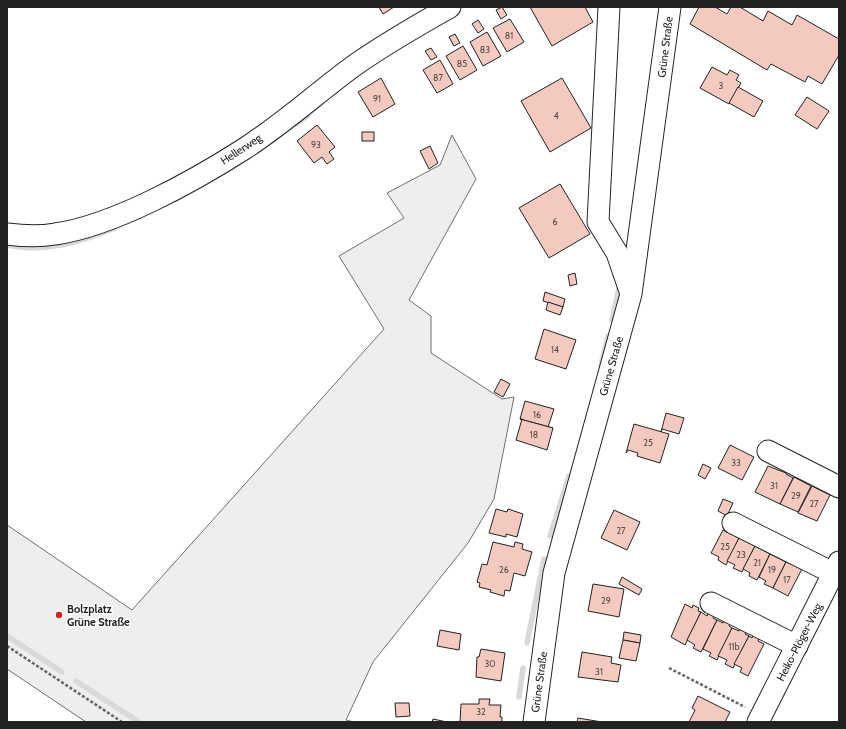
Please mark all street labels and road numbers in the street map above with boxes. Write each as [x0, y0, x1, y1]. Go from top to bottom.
street label: Grüne Straße [654, 15, 676, 78]
street label: Hellerweg [218, 130, 265, 168]
street label: Grüne Straße [596, 334, 626, 397]
street label: Heiko-Plöger-Weg [773, 600, 825, 683]
street label: Grüne Straße [528, 650, 550, 713]

